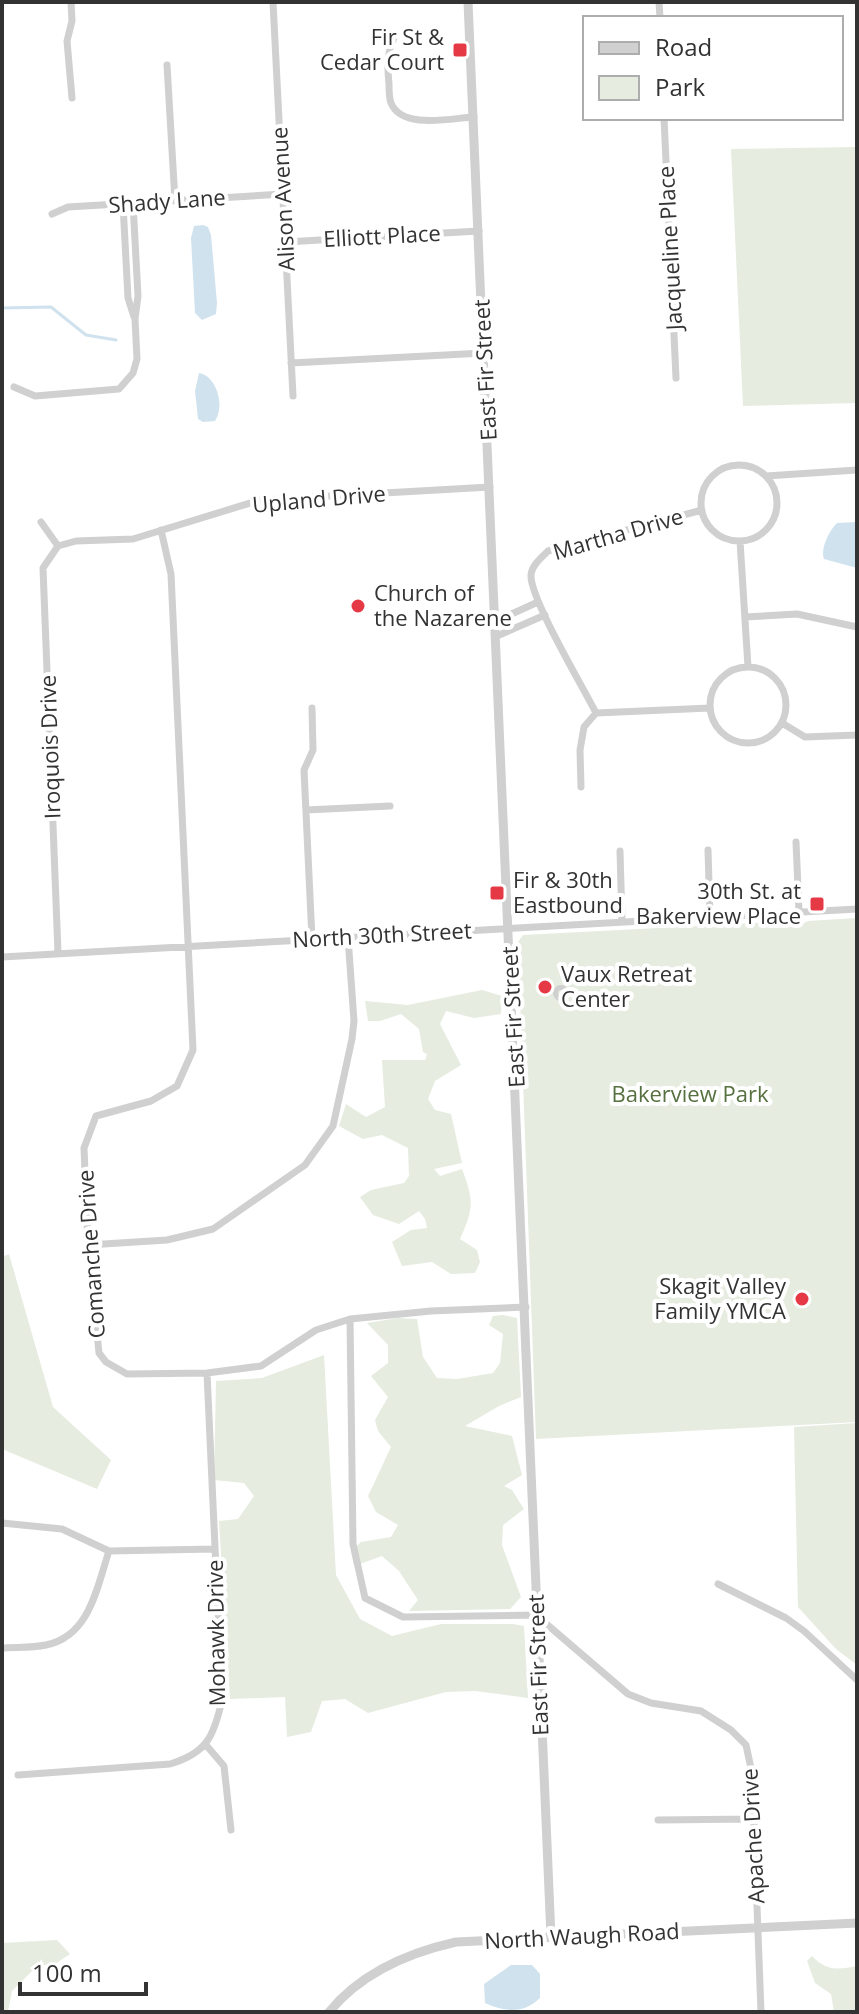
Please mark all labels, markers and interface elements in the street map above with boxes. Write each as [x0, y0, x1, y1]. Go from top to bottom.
legend [583, 16, 843, 120]
place label: Fir St & Cedar Court [320, 21, 444, 76]
text: Road [655, 30, 712, 63]
marker: Fir St & Cedar Court [451, 41, 469, 59]
text: Park [655, 70, 706, 103]
street label: Alison Avenue [263, 126, 301, 272]
street label: Jacqueline Place [650, 165, 688, 333]
street label: Shady Lane [107, 181, 227, 219]
street label: Elliott Place [323, 217, 441, 253]
street label: East Fir Street [465, 298, 503, 442]
street label: Upland Drive [251, 477, 387, 519]
street label: Martha Drive [549, 500, 686, 566]
place label: Church of the Nazarene [374, 577, 512, 632]
marker: Church of the Nazarene [349, 597, 367, 615]
street label: Iroquois Drive [31, 674, 67, 820]
place label: Fir & 30th Eastbound [513, 864, 623, 919]
place label: 30th St. at Bakerview Place [636, 875, 801, 930]
marker: Fir & 30th Eastbound [488, 884, 506, 902]
marker: 30th St. at Bakerview Place [808, 895, 826, 913]
street label: North 30th Street [292, 914, 473, 954]
street label: East Fir Street [493, 945, 531, 1089]
place label: Vaux Retreat Center [561, 958, 692, 1013]
marker: Vaux Retreat Center [536, 978, 554, 996]
park label: Bakerview Park [611, 1078, 769, 1108]
street label: Comanche Drive [69, 1169, 111, 1339]
place label: Skagit Valley Family YMCA [654, 1270, 787, 1325]
marker: Skagit Valley Family YMCA [793, 1290, 811, 1308]
street label: Mohawk Drive [199, 1559, 231, 1707]
street label: East Fir Street [520, 1594, 554, 1736]
street label: Apache Drive [733, 1768, 771, 1905]
street label: North Waugh Road [484, 1915, 680, 1955]
scale bar [20, 1946, 146, 1996]
text: 100 m [32, 1956, 102, 1989]

